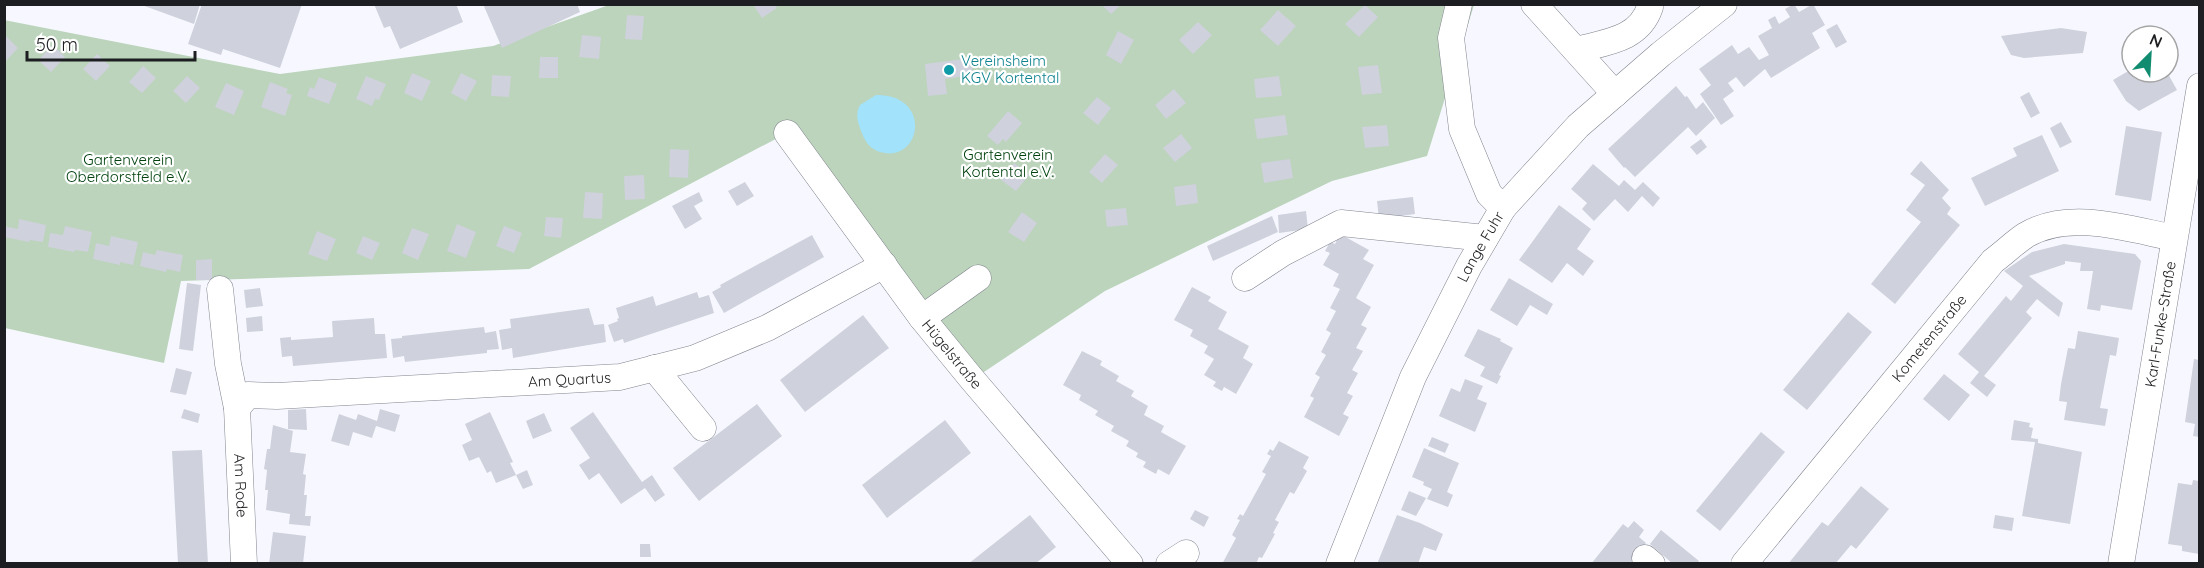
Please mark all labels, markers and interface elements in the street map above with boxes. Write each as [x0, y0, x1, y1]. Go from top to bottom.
scale bar [27, 24, 195, 62]
north arrow [2120, 24, 2180, 84]
text: N [2147, 29, 2166, 52]
text: 50 m [36, 33, 78, 56]
place label: Vereinsheim KGV Kortental [961, 51, 1059, 87]
marker: Vereinsheim KGV Kortental [942, 63, 956, 77]
park label: Gartenverein Kortental e.V. [962, 145, 1054, 181]
park label: Gartenverein Oberdorstfeld e.V. [66, 150, 190, 186]
street label: Lange Fuhr [1453, 207, 1508, 285]
street label: Karl-Funke-Straße [2140, 260, 2180, 389]
street label: Kometenstraße [1887, 290, 1971, 386]
street label: Hügelstraße [918, 315, 986, 393]
street label: Am Quartus [527, 368, 612, 391]
street label: Am Rode [230, 453, 252, 518]

